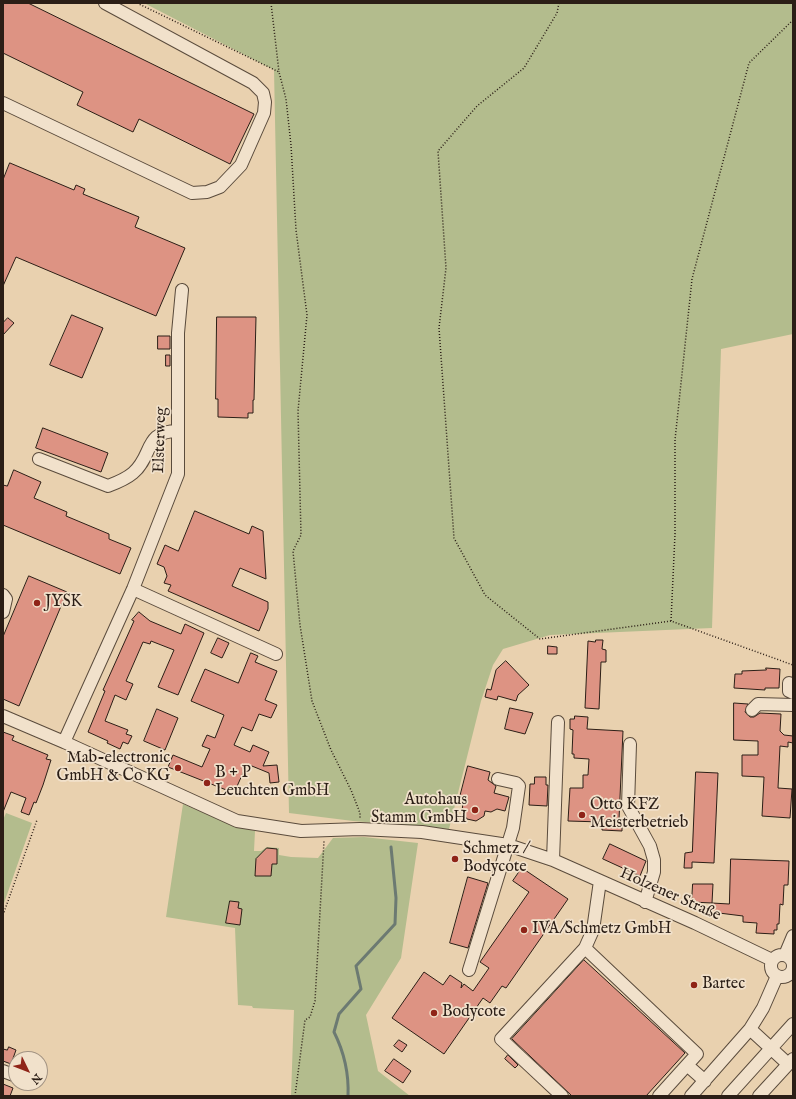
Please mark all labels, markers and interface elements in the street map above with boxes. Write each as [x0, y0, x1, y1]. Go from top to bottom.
street label: Elsterweg [150, 407, 172, 473]
place label: JYSK [45, 593, 82, 613]
marker: JYSK [32, 598, 42, 608]
place label: Mab-electronic GmbH & Co KG [56, 749, 170, 787]
marker: Mab-electronic GmbH & Co KG [173, 763, 183, 773]
place label: B + P Leuchten GmbH [215, 764, 329, 802]
marker: B + P Leuchten GmbH [202, 778, 212, 788]
place label: Autohaus Stamm GmbH [371, 791, 467, 829]
place label: Otto KFZ Meisterbetrieb [590, 796, 688, 834]
marker: Autohaus Stamm GmbH [470, 805, 480, 815]
marker: Otto KFZ Meisterbetrieb [577, 810, 587, 820]
place label: Schmetz / Bodycote [463, 840, 528, 878]
marker: Schmetz / Bodycote [450, 854, 460, 864]
street label: Holzener Straße [617, 864, 723, 926]
place label: IVA/Schmetz GmbH [532, 920, 672, 940]
marker: IVA/Schmetz GmbH [519, 925, 529, 935]
place label: Bartec [702, 975, 745, 995]
marker: Bartec [689, 980, 699, 990]
place label: Bodycote [442, 1003, 506, 1023]
marker: Bodycote [429, 1008, 439, 1018]
north arrow [8, 1051, 48, 1091]
text: N [28, 1070, 44, 1087]

